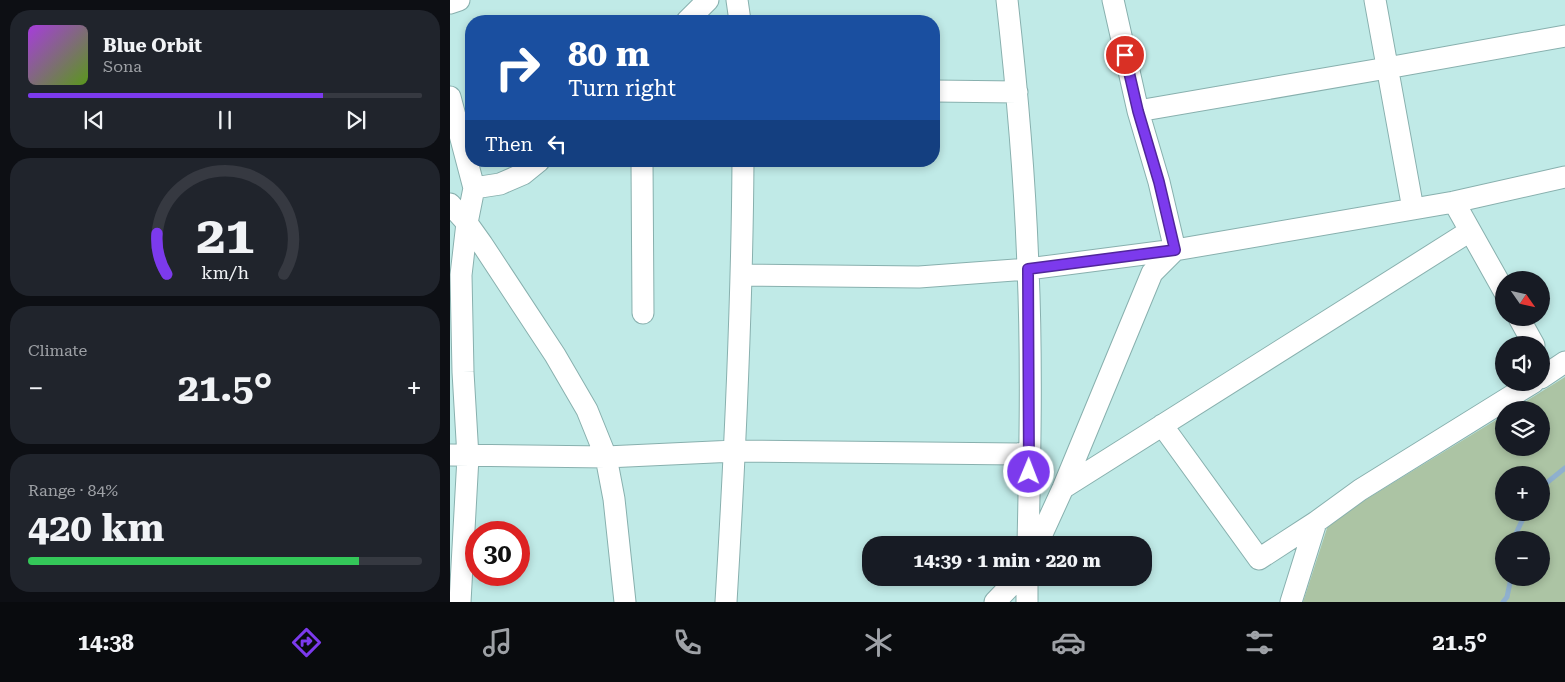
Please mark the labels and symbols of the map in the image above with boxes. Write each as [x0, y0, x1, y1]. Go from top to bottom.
pin [1104, 34, 1146, 76]
north arrow [1495, 271, 1550, 326]
position arrow [1002, 445, 1054, 497]
speed limit sign: 30 [465, 521, 530, 586]

